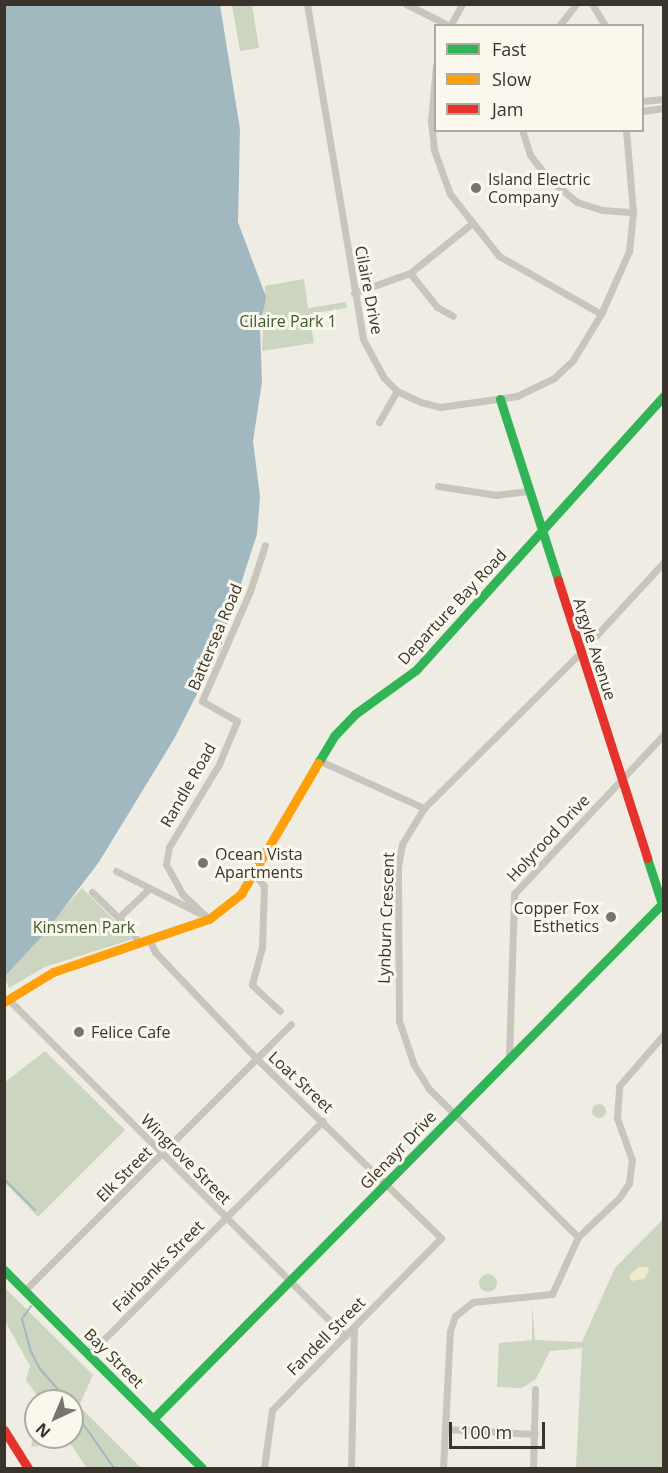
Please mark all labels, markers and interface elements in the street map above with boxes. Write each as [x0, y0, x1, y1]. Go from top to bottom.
legend [434, 24, 644, 132]
text: Fast [492, 37, 526, 61]
text: Slow [492, 67, 531, 91]
text: Jam [492, 97, 524, 121]
place label: Island Electric Company [488, 169, 590, 207]
marker: Island Electric Company [469, 181, 483, 195]
street label: Cilaire Drive [351, 244, 387, 336]
park label: Cilaire Park 1 [239, 311, 337, 331]
street label: Departure Bay Road [394, 545, 510, 669]
street label: Battersea Road [184, 581, 246, 693]
street label: Argyle Avenue [569, 596, 621, 702]
street label: Randle Road [156, 740, 220, 830]
street label: Holyrood Drive [503, 790, 593, 886]
place label: Ocean Vista Apartments [215, 844, 303, 882]
street label: Lynburn Crescent [374, 852, 398, 984]
marker: Ocean Vista Apartments [196, 856, 210, 870]
place label: Copper Fox Esthetics [514, 898, 599, 936]
marker: Copper Fox Esthetics [604, 910, 618, 924]
park label: Kinsmen Park [33, 917, 135, 937]
place label: Felice Cafe [91, 1022, 170, 1042]
marker: Felice Cafe [72, 1025, 86, 1039]
street label: Loat Street [265, 1047, 337, 1117]
street label: Glenayr Drive [356, 1107, 440, 1193]
street label: Wingrove Street [137, 1110, 235, 1208]
street label: Elk Street [92, 1142, 156, 1206]
street label: Fairbanks Street [108, 1216, 208, 1316]
street label: Fandell Street [283, 1293, 369, 1379]
street label: Bay Street [80, 1324, 148, 1392]
north arrow [24, 1389, 84, 1449]
scale bar [452, 1410, 548, 1448]
text: N [31, 1418, 55, 1443]
text: 100 m [460, 1420, 512, 1444]

